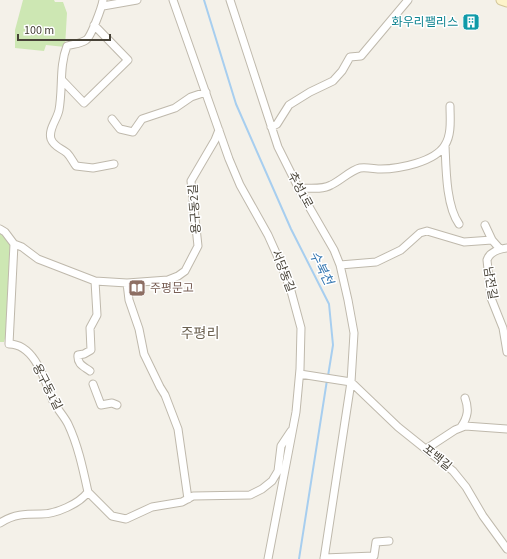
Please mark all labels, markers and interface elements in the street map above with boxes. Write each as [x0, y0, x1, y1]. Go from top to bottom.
building icon: 화우리팰리스 [461, 12, 481, 32]
place label: 화우리팰리스 [392, 14, 458, 31]
scale bar [18, 16, 110, 42]
text: 100 m [24, 22, 54, 39]
street label: 추성1로 [283, 169, 317, 211]
street label: 용구동2길 [185, 183, 205, 235]
street label: 서당동길 [267, 247, 299, 295]
water label: 수북천 [305, 248, 338, 289]
street label: 남전길 [479, 265, 501, 301]
library icon: 주평문고 [127, 278, 147, 298]
place label: 주평문고 [150, 280, 194, 297]
district label: 주평리 [181, 324, 219, 344]
street label: 용구동1길 [28, 361, 66, 413]
street label: 포백길 [419, 441, 455, 475]

